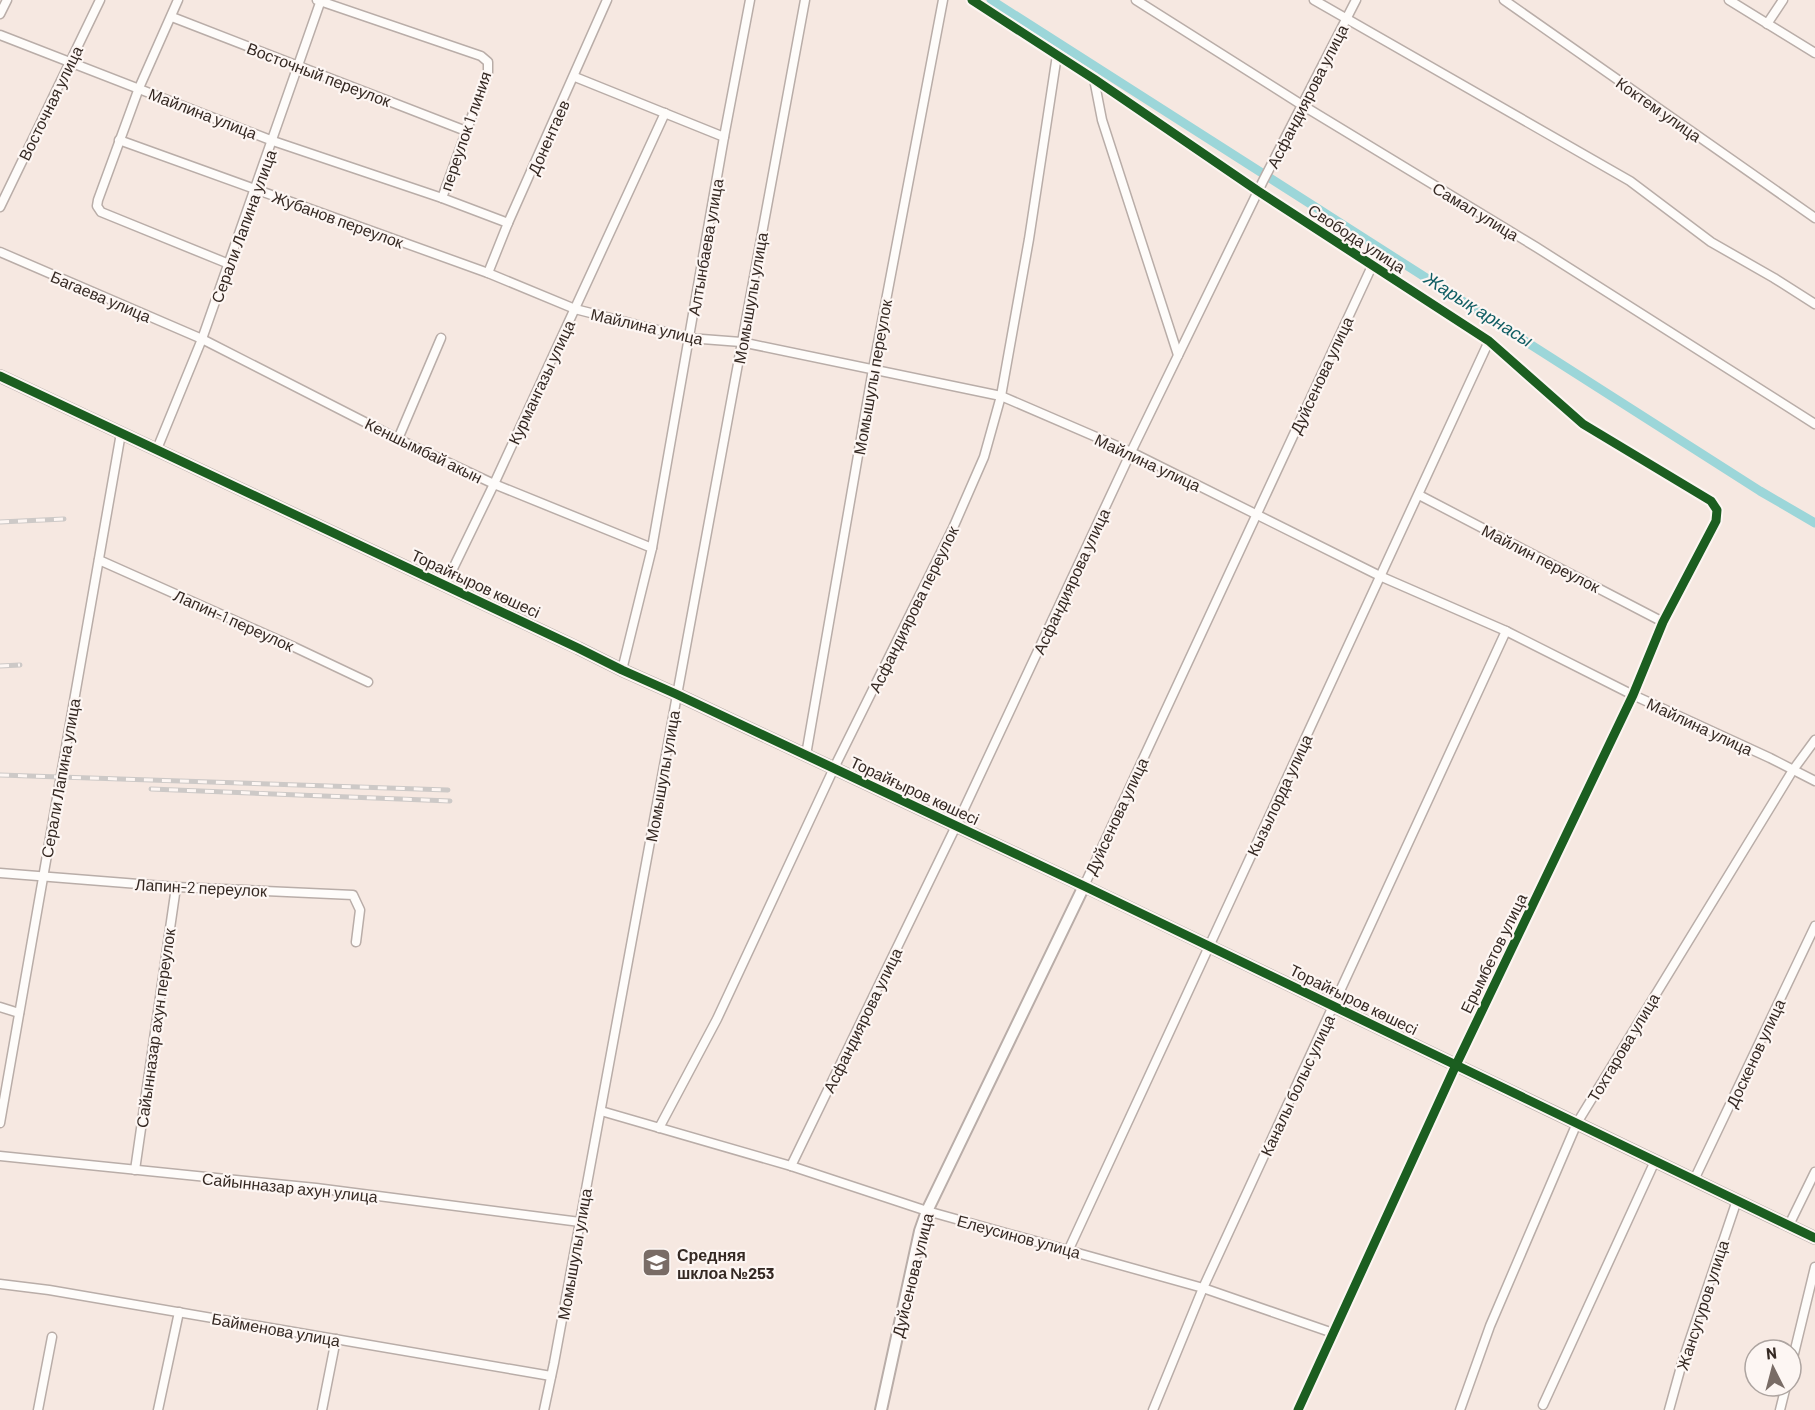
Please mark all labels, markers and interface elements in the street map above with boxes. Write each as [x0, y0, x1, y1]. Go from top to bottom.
street label: Асфандиярова улица [1263, 21, 1352, 171]
street label: Восточный переулок [244, 38, 394, 111]
street label: Восточная улица [14, 42, 86, 163]
street label: переулок 1 линия [436, 69, 494, 193]
street label: Коктем улица [1613, 73, 1705, 145]
street label: Майлина улица [146, 84, 260, 142]
street label: Донентаев [523, 97, 573, 177]
street label: Серали Лапина улица [206, 147, 280, 305]
street label: Алтынбаева улица [684, 177, 726, 317]
street label: Самал улица [1430, 178, 1523, 244]
street label: Жубанов переулок [270, 186, 407, 252]
street label: Свобода улица [1305, 200, 1409, 276]
street label: Момышулы улица [729, 231, 771, 365]
street label: Багаева улица [48, 266, 154, 326]
water label: Жарық арнасы [1420, 266, 1537, 351]
street label: Момышулы переулок [849, 297, 895, 456]
street label: Майлина улица [589, 304, 705, 348]
street label: Дуйсенова улица [1286, 313, 1357, 437]
street label: Курмангазы улица [504, 317, 578, 447]
street label: Кеншымбай акын [362, 413, 486, 487]
street label: Майлина улица [1092, 429, 1204, 495]
street label: Асфандиярова улица [1029, 505, 1113, 657]
street label: Майлин переулок [1479, 520, 1604, 596]
street label: Асфандиярова переулок [864, 522, 962, 695]
street label: Торайғыров көшесі [408, 545, 544, 621]
street label: Лапин-1 переулок [171, 585, 298, 655]
street label: Майлина улица [1644, 693, 1756, 759]
street label: Серали Лапина улица [37, 697, 83, 859]
street label: Момышулы улица [641, 709, 683, 843]
street label: Кызылорда улица [1242, 731, 1316, 859]
street label: Торайғыров көшесі [847, 752, 983, 828]
street label: Дуйсенова улица [1081, 754, 1152, 878]
street label: Лапин-2 переулок [135, 874, 268, 900]
street label: Ерымбетов улица [1456, 890, 1530, 1016]
street label: Сайынназар ахун переулок [132, 926, 179, 1129]
street label: Асфандиярова улица [819, 944, 905, 1095]
street label: Торайғыров көшесі [1287, 960, 1421, 1038]
street label: Тохтарова улица [1583, 989, 1663, 1105]
street label: Доскенов улица [1722, 996, 1788, 1110]
street label: Каналы болыс улица [1256, 1011, 1338, 1159]
street label: Сайынназар ахун улица [201, 1168, 379, 1206]
street label: Момышулы улица [553, 1187, 595, 1321]
street label: Елеусинов улица [955, 1210, 1083, 1262]
street label: Дуйсенова улица [887, 1211, 937, 1339]
street label: Жансугуров улица [1672, 1237, 1732, 1373]
place label: Средняя шклоа №253 [677, 1245, 774, 1282]
school or university icon: Средняя шклоа №253 [640, 1247, 672, 1279]
street label: Байменова улица [210, 1308, 342, 1350]
north arrow [1743, 1338, 1803, 1398]
text: N [1765, 1343, 1778, 1363]

